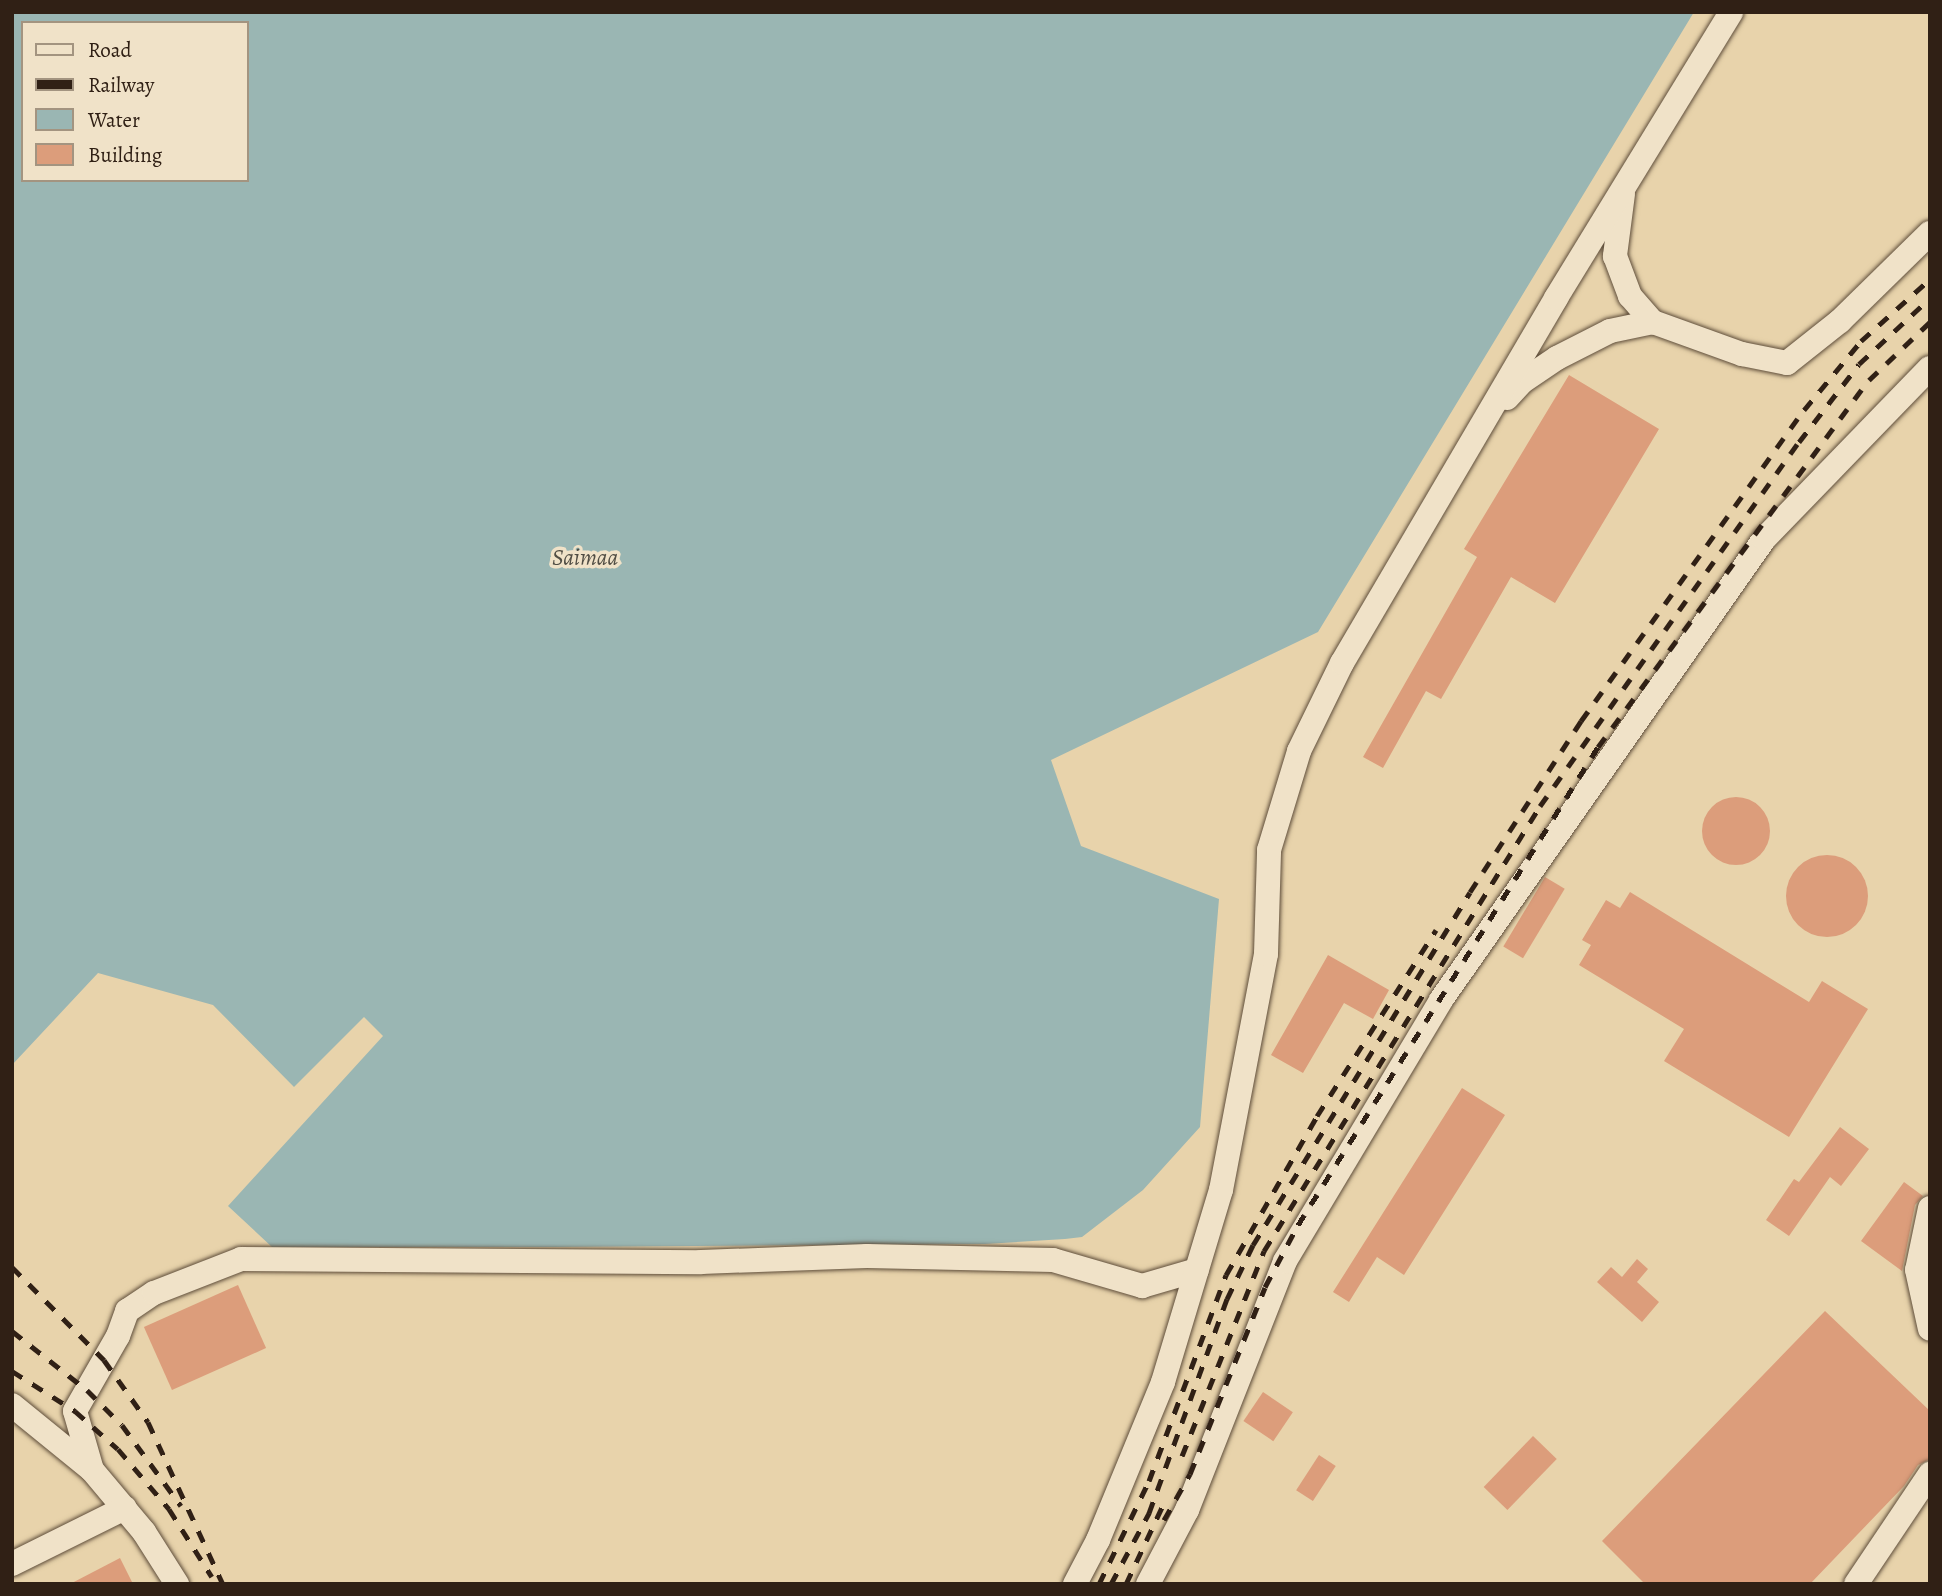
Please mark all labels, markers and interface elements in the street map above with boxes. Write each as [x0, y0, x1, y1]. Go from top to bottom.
legend [21, 21, 248, 182]
text: Road [88, 36, 132, 64]
text: Railway [88, 71, 154, 99]
text: Water [88, 106, 140, 134]
text: Building [88, 141, 162, 169]
water label: Saimaa [552, 544, 618, 572]

